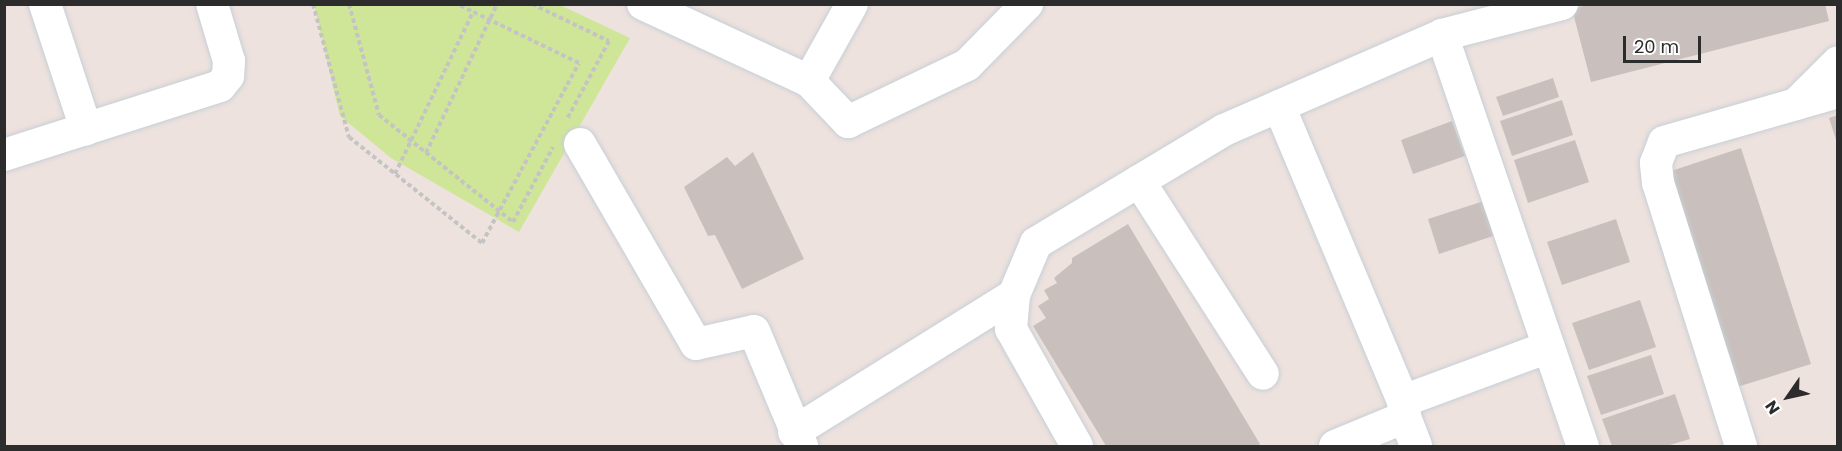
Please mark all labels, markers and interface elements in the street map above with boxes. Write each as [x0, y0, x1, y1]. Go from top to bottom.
scale bar [1626, 24, 1704, 62]
text: 20 m [1634, 34, 1679, 59]
north arrow [1758, 367, 1818, 427]
text: N [1760, 396, 1786, 419]

